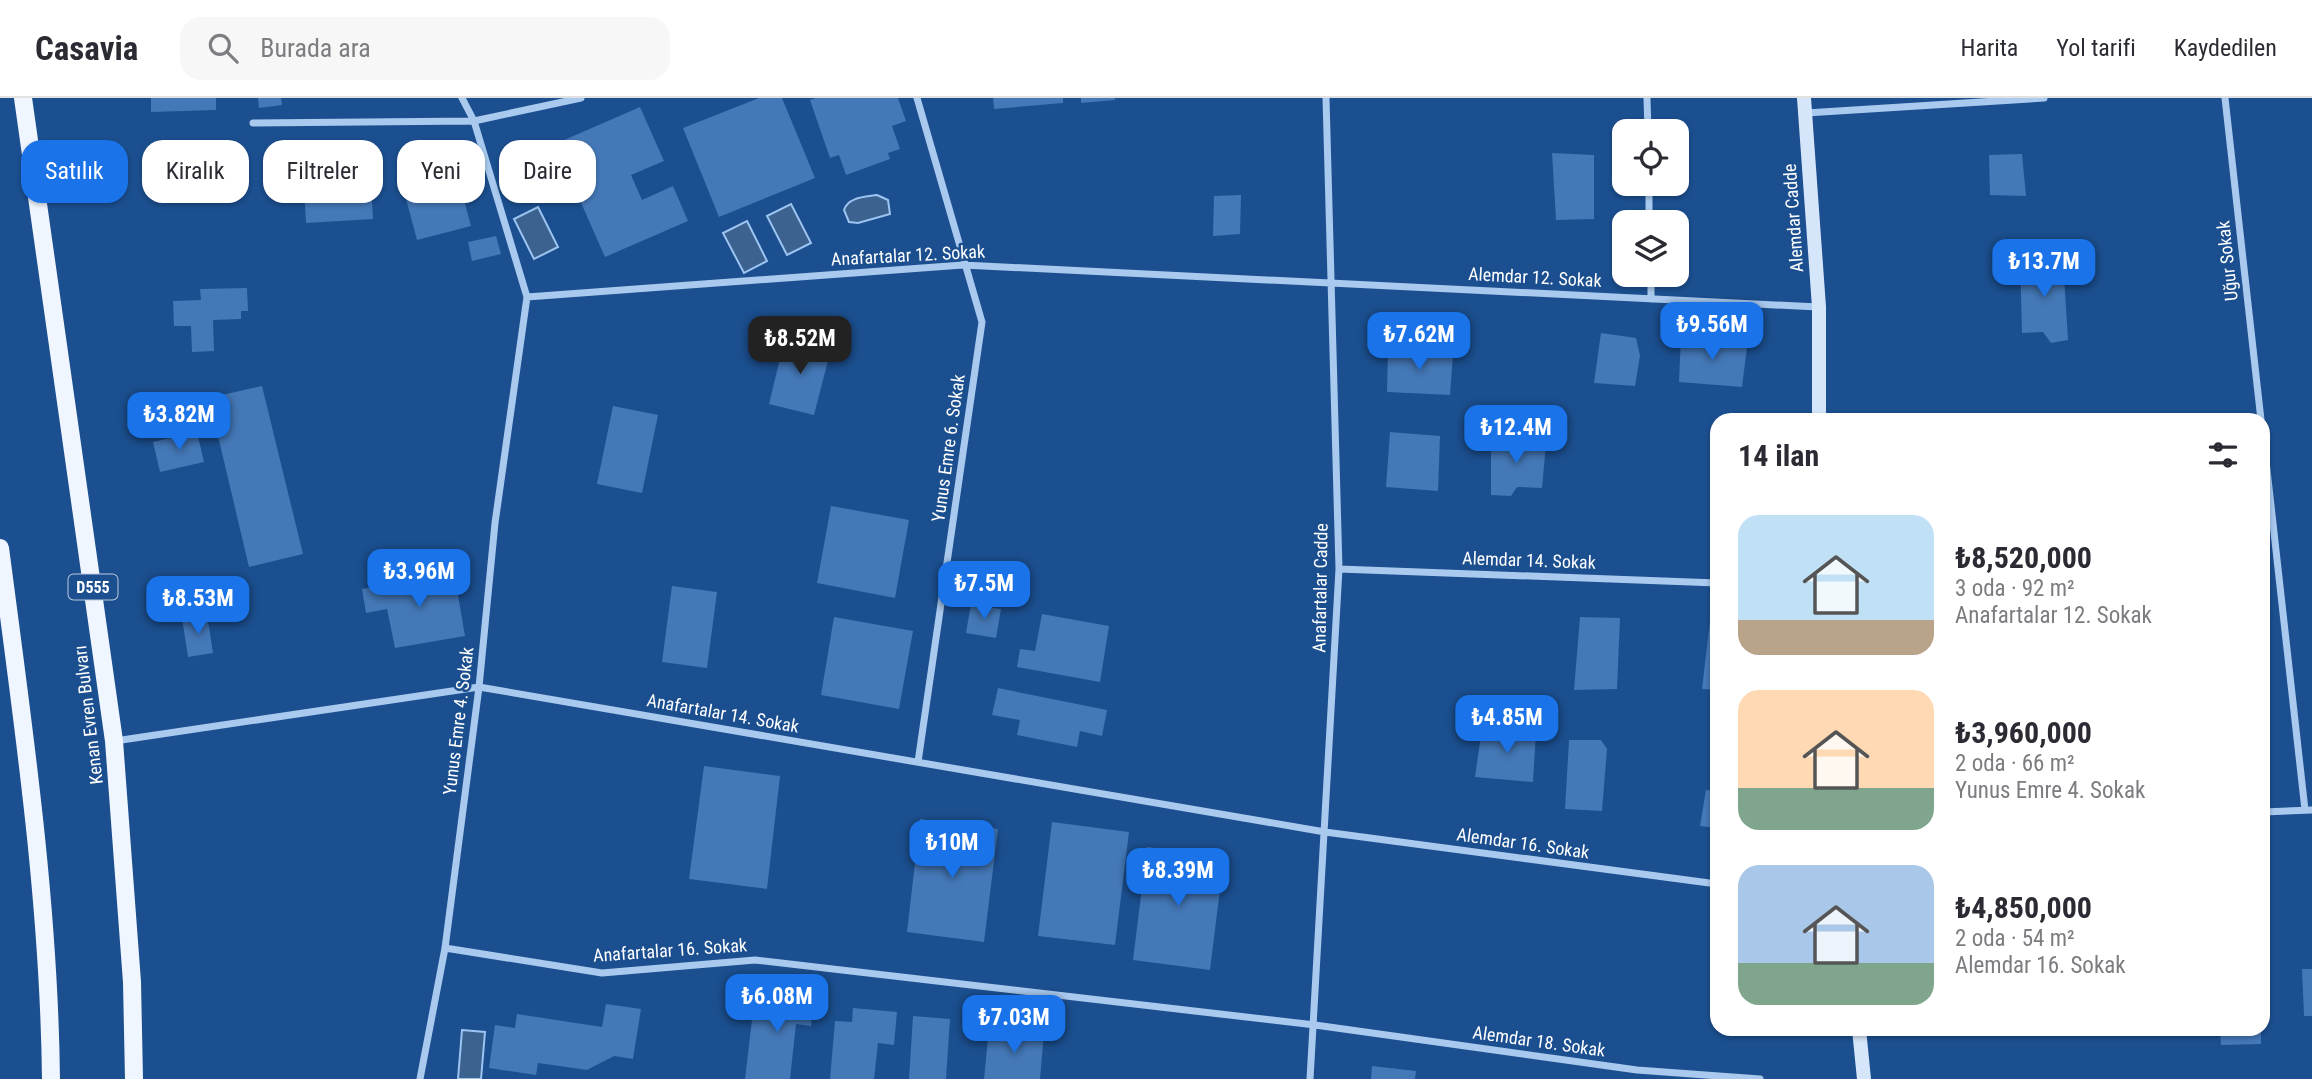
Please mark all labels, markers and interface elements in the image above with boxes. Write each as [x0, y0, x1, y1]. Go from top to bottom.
search box [180, 17, 670, 80]
text: Casavia [35, 29, 138, 68]
icon: search [204, 29, 242, 67]
text: Burada ara [260, 33, 371, 63]
text: Harita [1961, 34, 2018, 62]
text: Yol tarifi [2056, 34, 2136, 62]
text: Kaydedilen [2174, 34, 2277, 62]
map controls [1612, 119, 1689, 287]
button: locate [1612, 119, 1689, 196]
chip: Satılık [21, 140, 128, 203]
chip: Kiralık [142, 140, 249, 203]
chip: Filtreler [263, 140, 383, 203]
chip: Yeni [397, 140, 485, 203]
chip: Daire [499, 140, 596, 203]
street label: Alemdar Cadde [1779, 163, 1807, 273]
button: layers [1612, 210, 1689, 287]
street label: Uğur Sokak [2212, 220, 2242, 302]
street label: Anafartalar 12. Sokak [830, 240, 986, 270]
pin: ₺13.7M [1987, 240, 2101, 299]
text: ₺13.7M [2008, 248, 2080, 275]
street label: Alemdar 12. Sokak [1468, 263, 1602, 291]
pin: ₺9.56M [1655, 302, 1769, 362]
text: ₺9.56M [1676, 311, 1748, 338]
pin: ₺7.62M [1362, 313, 1476, 372]
pin: ₺8.52M [743, 316, 857, 376]
text: ₺7.62M [1383, 321, 1455, 348]
text: ₺8.52M [764, 325, 836, 352]
street label: Yunus Emre 6. Sokak [927, 373, 969, 523]
pin: ₺3.82M [122, 392, 236, 452]
text: ₺3.82M [143, 401, 215, 428]
pin: ₺12.4M [1459, 406, 1573, 465]
text: ₺12.4M [1480, 414, 1552, 441]
icon: filters [2204, 436, 2242, 474]
text: 14 ilan [1738, 438, 1819, 473]
street label: Anafartalar Cadde [1308, 523, 1332, 653]
text: ₺8,520,000 [1955, 540, 2092, 575]
icon: home [1794, 543, 1878, 627]
street label: Alemdar 14. Sokak [1462, 547, 1596, 573]
pin: ₺3.96M [362, 550, 476, 609]
text: ₺3.96M [383, 558, 455, 585]
pin: ₺7.5M [935, 561, 1033, 621]
text: ₺7.5M [954, 570, 1014, 597]
road number: D555 [68, 574, 118, 600]
text: 3 oda · 92 m² [1955, 575, 2075, 602]
pin: ₺8.53M [141, 576, 255, 636]
text: ₺8.53M [162, 585, 234, 612]
text: Anafartalar 12. Sokak [1955, 602, 2152, 629]
street label: Kenan Evren Bulvarı [69, 644, 107, 786]
street label: Yunus Emre 4. Sokak [439, 646, 477, 796]
street label: Anafartalar 14. Sokak [645, 689, 801, 737]
pin: ₺4.85M [1450, 696, 1564, 755]
text: ₺4.85M [1471, 704, 1543, 731]
text: ₺3,960,000 [1955, 715, 2092, 750]
icon: home [1794, 718, 1878, 802]
text: 2 oda · 66 m² [1955, 750, 2075, 777]
text: Yunus Emre 4. Sokak [1955, 777, 2145, 804]
pin: ₺10M [911, 820, 993, 880]
street label: Alemdar 16. Sokak [1455, 823, 1591, 863]
text: ₺10M [925, 829, 979, 856]
pin: ₺8.39M [1121, 848, 1235, 908]
text: ₺8.39M [1142, 857, 1214, 884]
text: ₺4,850,000 [1955, 890, 2092, 925]
icon: home [1794, 893, 1878, 977]
text: 2 oda · 54 m² [1955, 925, 2075, 952]
street label: Anafartalar 16. Sokak [592, 934, 748, 966]
text: Alemdar 16. Sokak [1955, 952, 2126, 979]
pin: ₺6.08M [720, 974, 834, 1034]
text: ₺6.08M [741, 983, 813, 1010]
pin: ₺7.03M [957, 996, 1071, 1055]
text: ₺7.03M [978, 1004, 1050, 1031]
street label: Alemdar 18. Sokak [1471, 1021, 1607, 1061]

